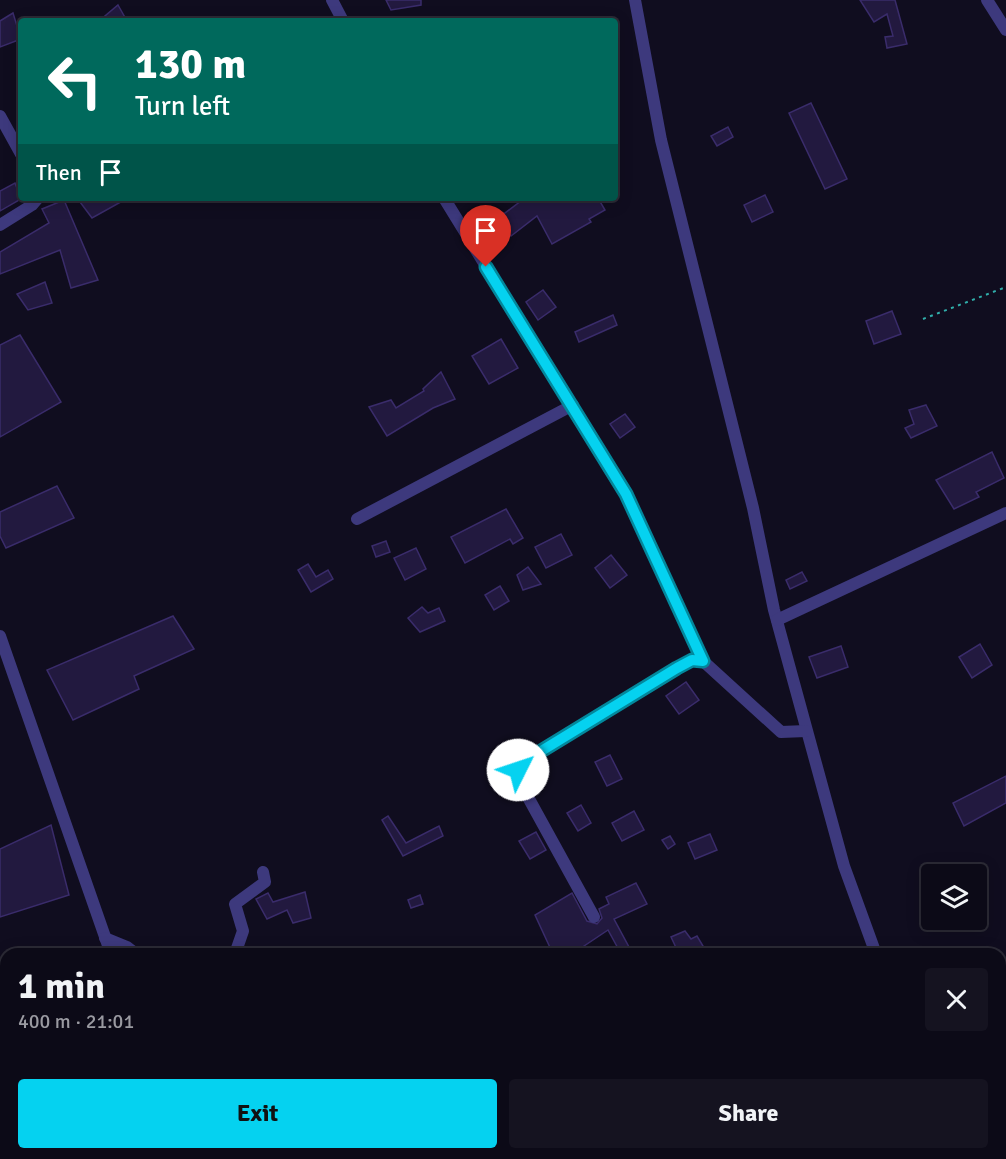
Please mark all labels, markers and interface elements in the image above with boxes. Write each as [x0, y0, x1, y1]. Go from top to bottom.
text: 130 m [135, 39, 246, 90]
icon: left [36, 42, 114, 120]
text: Turn left [135, 90, 230, 123]
icon: arrive [94, 156, 127, 189]
text: Then [36, 159, 82, 186]
pin [460, 205, 511, 267]
icon: arrive [469, 214, 502, 247]
position arrow [486, 738, 550, 802]
map controls [921, 864, 987, 930]
button: layers [921, 864, 987, 930]
text: 1 min [18, 964, 105, 1009]
button: close [925, 968, 988, 1031]
text: 400 m · 21:01 [18, 1009, 134, 1034]
button: Exit [18, 1079, 497, 1148]
button: Share [509, 1079, 988, 1148]

